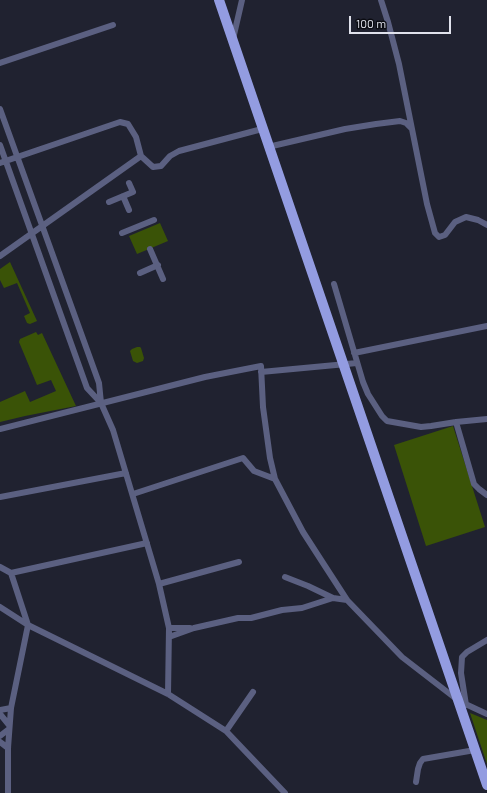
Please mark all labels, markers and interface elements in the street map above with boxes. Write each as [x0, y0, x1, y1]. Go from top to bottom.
scale bar [351, 8, 453, 34]
text: 100 m [356, 16, 386, 30]

